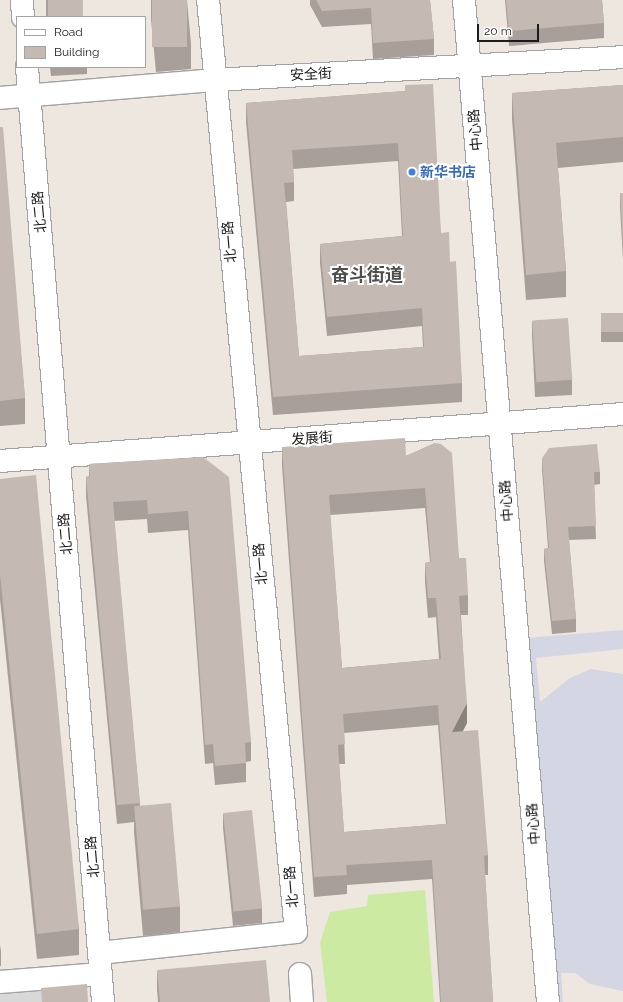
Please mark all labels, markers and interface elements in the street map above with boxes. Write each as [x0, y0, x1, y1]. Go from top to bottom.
legend [16, 16, 146, 68]
scale bar [479, 16, 541, 42]
text: 20 m [484, 24, 512, 38]
text: Road [54, 25, 83, 39]
text: Building [54, 45, 100, 59]
street label: 安全街 [290, 65, 332, 83]
street label: 中心路 [465, 108, 485, 152]
place label: 新华书店 [420, 164, 476, 180]
marker: 新华书店 [407, 167, 417, 177]
street label: 北二路 [29, 190, 49, 234]
street label: 北一路 [219, 220, 239, 264]
district label: 奋斗街道 [331, 264, 403, 286]
street label: 发展街 [290, 428, 334, 448]
street label: 中心路 [496, 479, 516, 523]
street label: 北二路 [55, 512, 75, 556]
street label: 北一路 [250, 542, 270, 586]
street label: 中心路 [523, 802, 543, 846]
street label: 北二路 [82, 835, 102, 879]
street label: 北一路 [281, 865, 301, 909]

